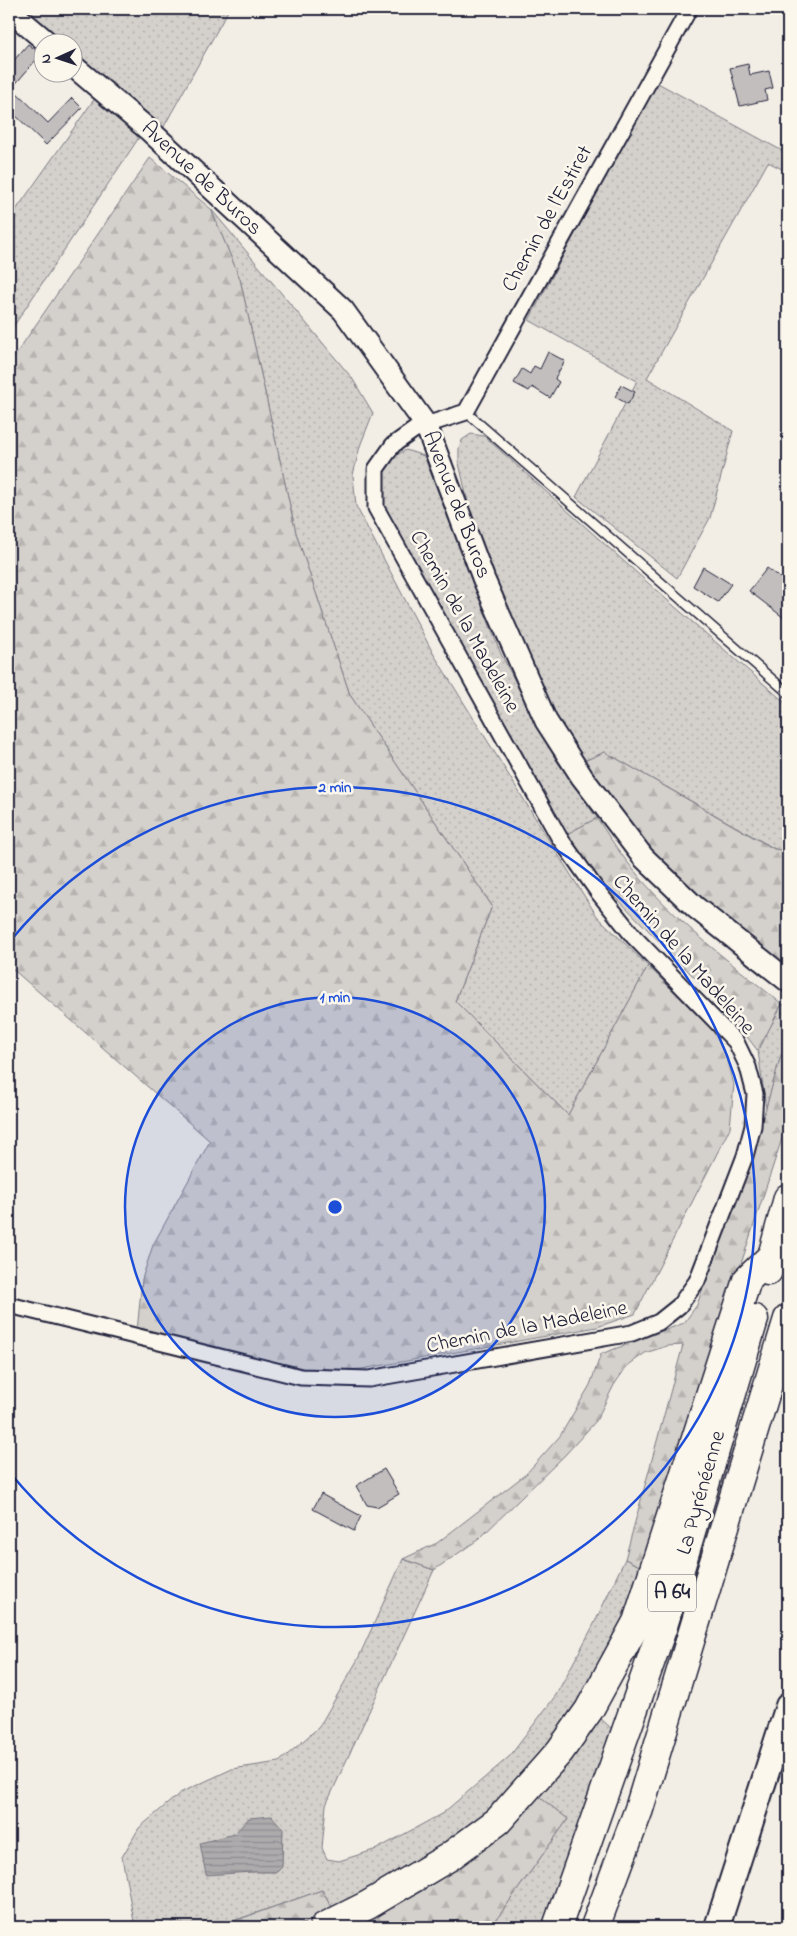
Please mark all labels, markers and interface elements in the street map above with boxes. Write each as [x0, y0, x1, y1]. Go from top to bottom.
north arrow [32, 32, 82, 82]
text: N [36, 53, 57, 64]
street label: Avenue de Buros [133, 114, 269, 244]
street label: Chemin de l'Estiret [494, 139, 602, 298]
street label: Avenue de Buros [413, 427, 499, 583]
street label: Chemin de la Madeleine [400, 525, 528, 719]
text: 2 min [318, 777, 352, 799]
street label: Chemin de la Madeleine [604, 867, 762, 1043]
text: 1 min [320, 987, 351, 1009]
centre of rings [326, 1198, 344, 1216]
street label: Chemin de la Madeleine [424, 1293, 630, 1363]
street label: La Pyrénéenne [669, 1427, 736, 1559]
road number: A 64 [648, 1575, 696, 1612]

